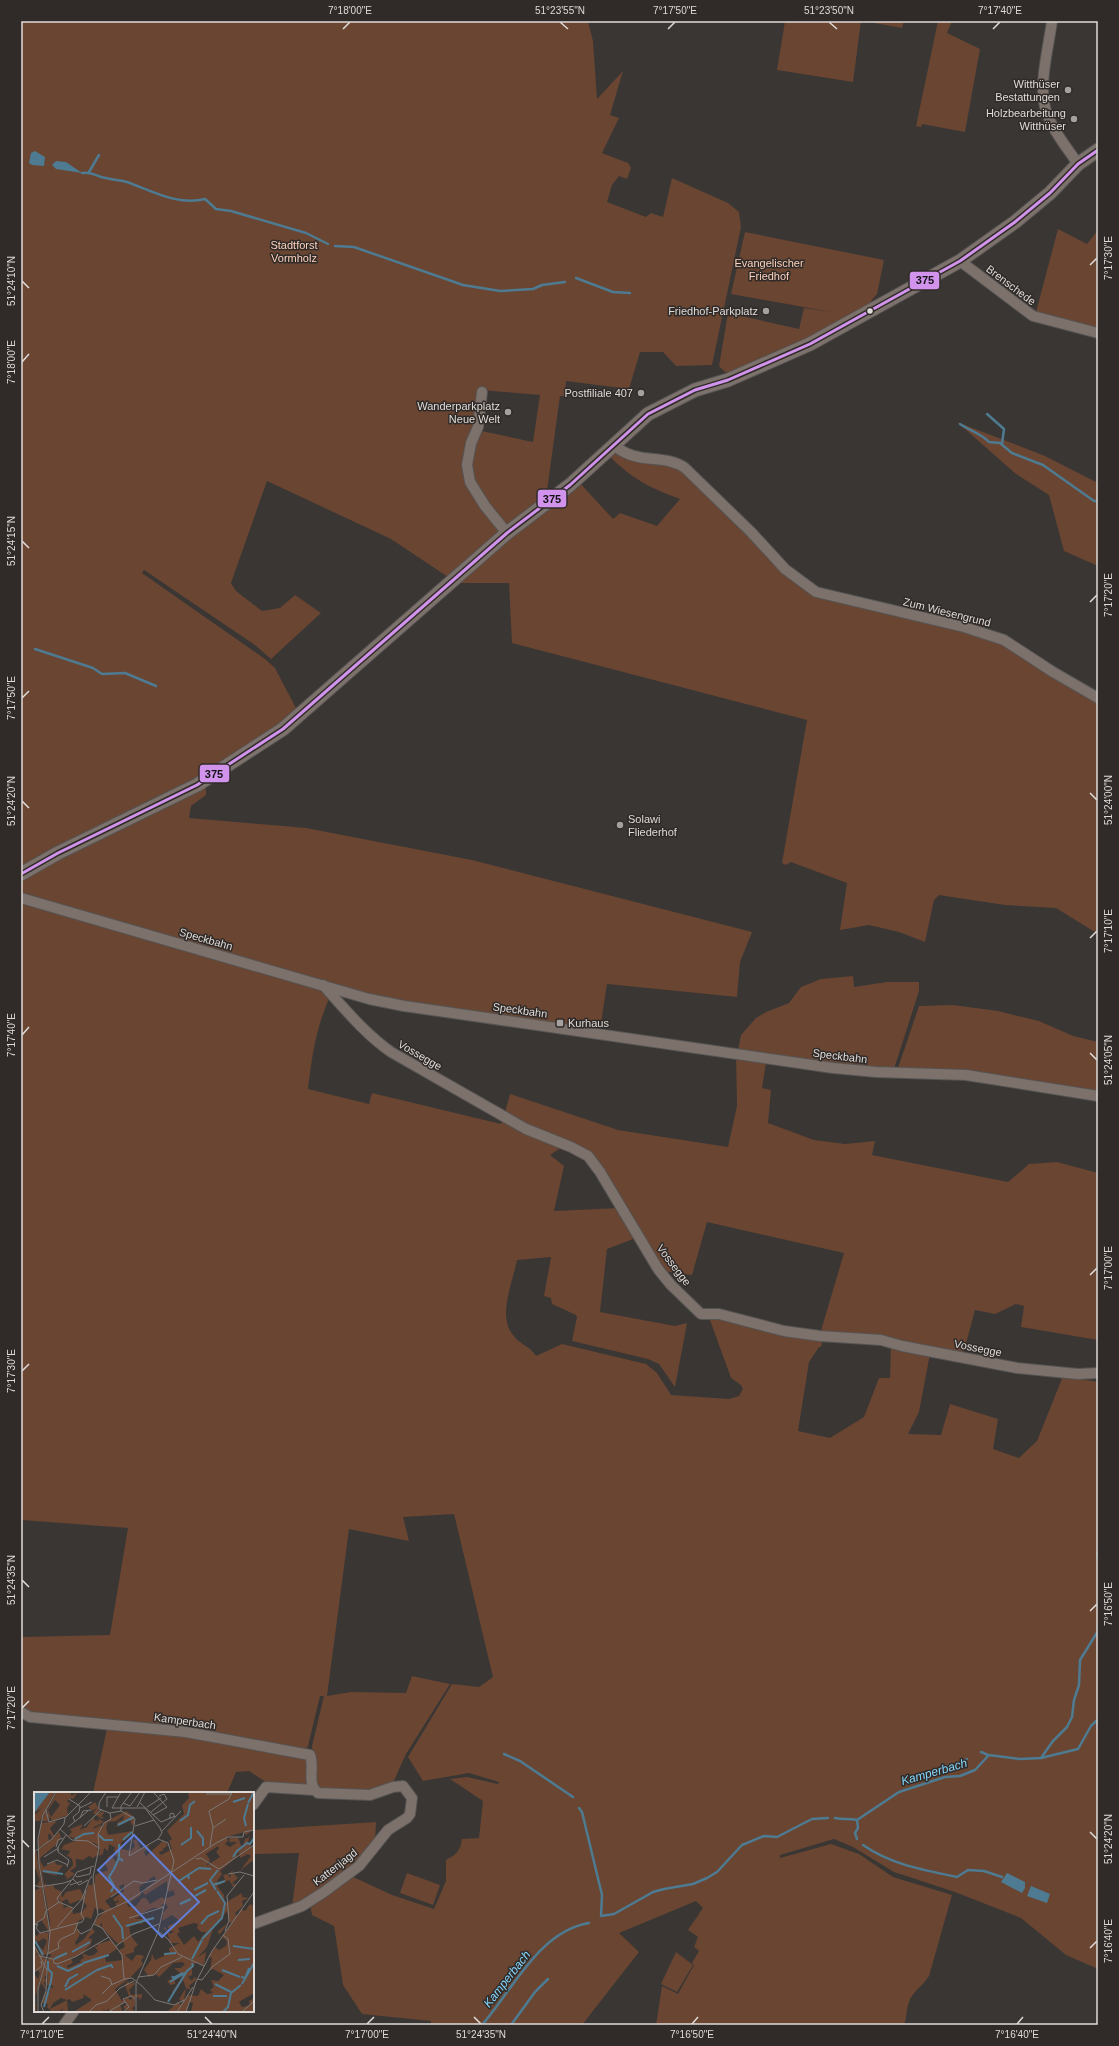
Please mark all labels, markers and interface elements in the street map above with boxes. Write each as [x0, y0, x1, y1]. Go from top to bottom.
text: 7°18'00"E [328, 5, 372, 16]
text: 51°23'55"N [535, 5, 585, 16]
text: 7°17'50"E [653, 5, 697, 16]
text: 51°23'50"N [804, 5, 854, 16]
text: 7°17'40"E [978, 5, 1022, 16]
place label: Witthüser Bestattungen [995, 78, 1060, 103]
marker: Witthüser Bestattungen [1063, 85, 1073, 95]
place label: Holzbearbeitung Witthüser [986, 107, 1066, 132]
marker: Holzbearbeitung Witthüser [1069, 114, 1079, 124]
text: 7°17'30"E [1103, 236, 1114, 280]
park label: Stadtforst Vormholz [270, 239, 318, 264]
text: 51°24'10"N [6, 256, 17, 306]
park label: Evangelischer Friedhof [734, 257, 804, 282]
street label: Brenschede [984, 263, 1038, 307]
line badge: 375 [909, 271, 940, 290]
text: 375 [916, 274, 934, 286]
place label: Friedhof-Parkplatz [668, 305, 758, 317]
marker: Friedhof-Parkplatz [761, 306, 771, 316]
unlabelled marker [865, 306, 875, 316]
text: 7°18'00"E [6, 340, 17, 384]
place label: Postfiliale 407 [565, 387, 633, 399]
marker: Postfiliale 407 [636, 388, 646, 398]
place label: Wanderparkplatz Neue Welt [417, 400, 500, 425]
marker: Wanderparkplatz Neue Welt [503, 407, 513, 417]
line badge: 375 [537, 489, 567, 508]
text: 375 [543, 493, 561, 505]
text: 51°24'15"N [6, 516, 17, 566]
text: 7°17'20"E [1103, 573, 1114, 617]
street label: Zum Wiesengrund [902, 595, 992, 629]
text: 7°17'50"E [6, 676, 17, 720]
line badge: 375 [199, 764, 230, 783]
text: 375 [205, 768, 223, 780]
text: 51°24'00"N [1103, 775, 1114, 825]
text: 51°24'20"N [6, 776, 17, 826]
place label: Solawi Fliederhof [628, 813, 678, 838]
marker: Solawi Fliederhof [615, 820, 625, 830]
text: 7°17'10"E [1103, 909, 1114, 953]
street label: Speckbahn [178, 926, 234, 952]
street label: Speckbahn [492, 1000, 548, 1020]
text: 7°17'40"E [6, 1013, 17, 1057]
place label: Kurhaus [568, 1017, 609, 1029]
marker: Kurhaus [555, 1018, 565, 1028]
text: 51°24'05"N [1103, 1035, 1114, 1085]
street label: Vossegge [396, 1038, 444, 1072]
street label: Speckbahn [812, 1047, 868, 1065]
street label: Vossegge [655, 1242, 693, 1288]
text: 7°17'00"E [1103, 1246, 1114, 1290]
street label: Vossegge [953, 1337, 1003, 1359]
text: 7°17'30"E [6, 1349, 17, 1393]
text: 51°24'35"N [6, 1555, 17, 1605]
text: 7°16'50"E [1103, 1582, 1114, 1626]
text: 7°17'20"E [6, 1686, 17, 1730]
street label: Kamperbach [153, 1711, 217, 1731]
water label: Kamperbach [899, 1756, 969, 1788]
inset map [34, 1792, 254, 2012]
text: 51°24'20"N [1103, 1814, 1114, 1864]
text: 51°24'40"N [6, 1815, 17, 1865]
street label: Kattenjagd [311, 1846, 359, 1888]
text: 7°16'40"E [1103, 1919, 1114, 1963]
water label: Kamperbach [481, 1948, 534, 2010]
text: 7°17'10"E [20, 2029, 64, 2040]
text: 51°24'40"N [187, 2029, 237, 2040]
text: 7°17'00"E [345, 2029, 389, 2040]
text: 51°24'35"N [456, 2029, 506, 2040]
text: 7°16'50"E [670, 2029, 714, 2040]
text: 7°16'40"E [995, 2029, 1039, 2040]

